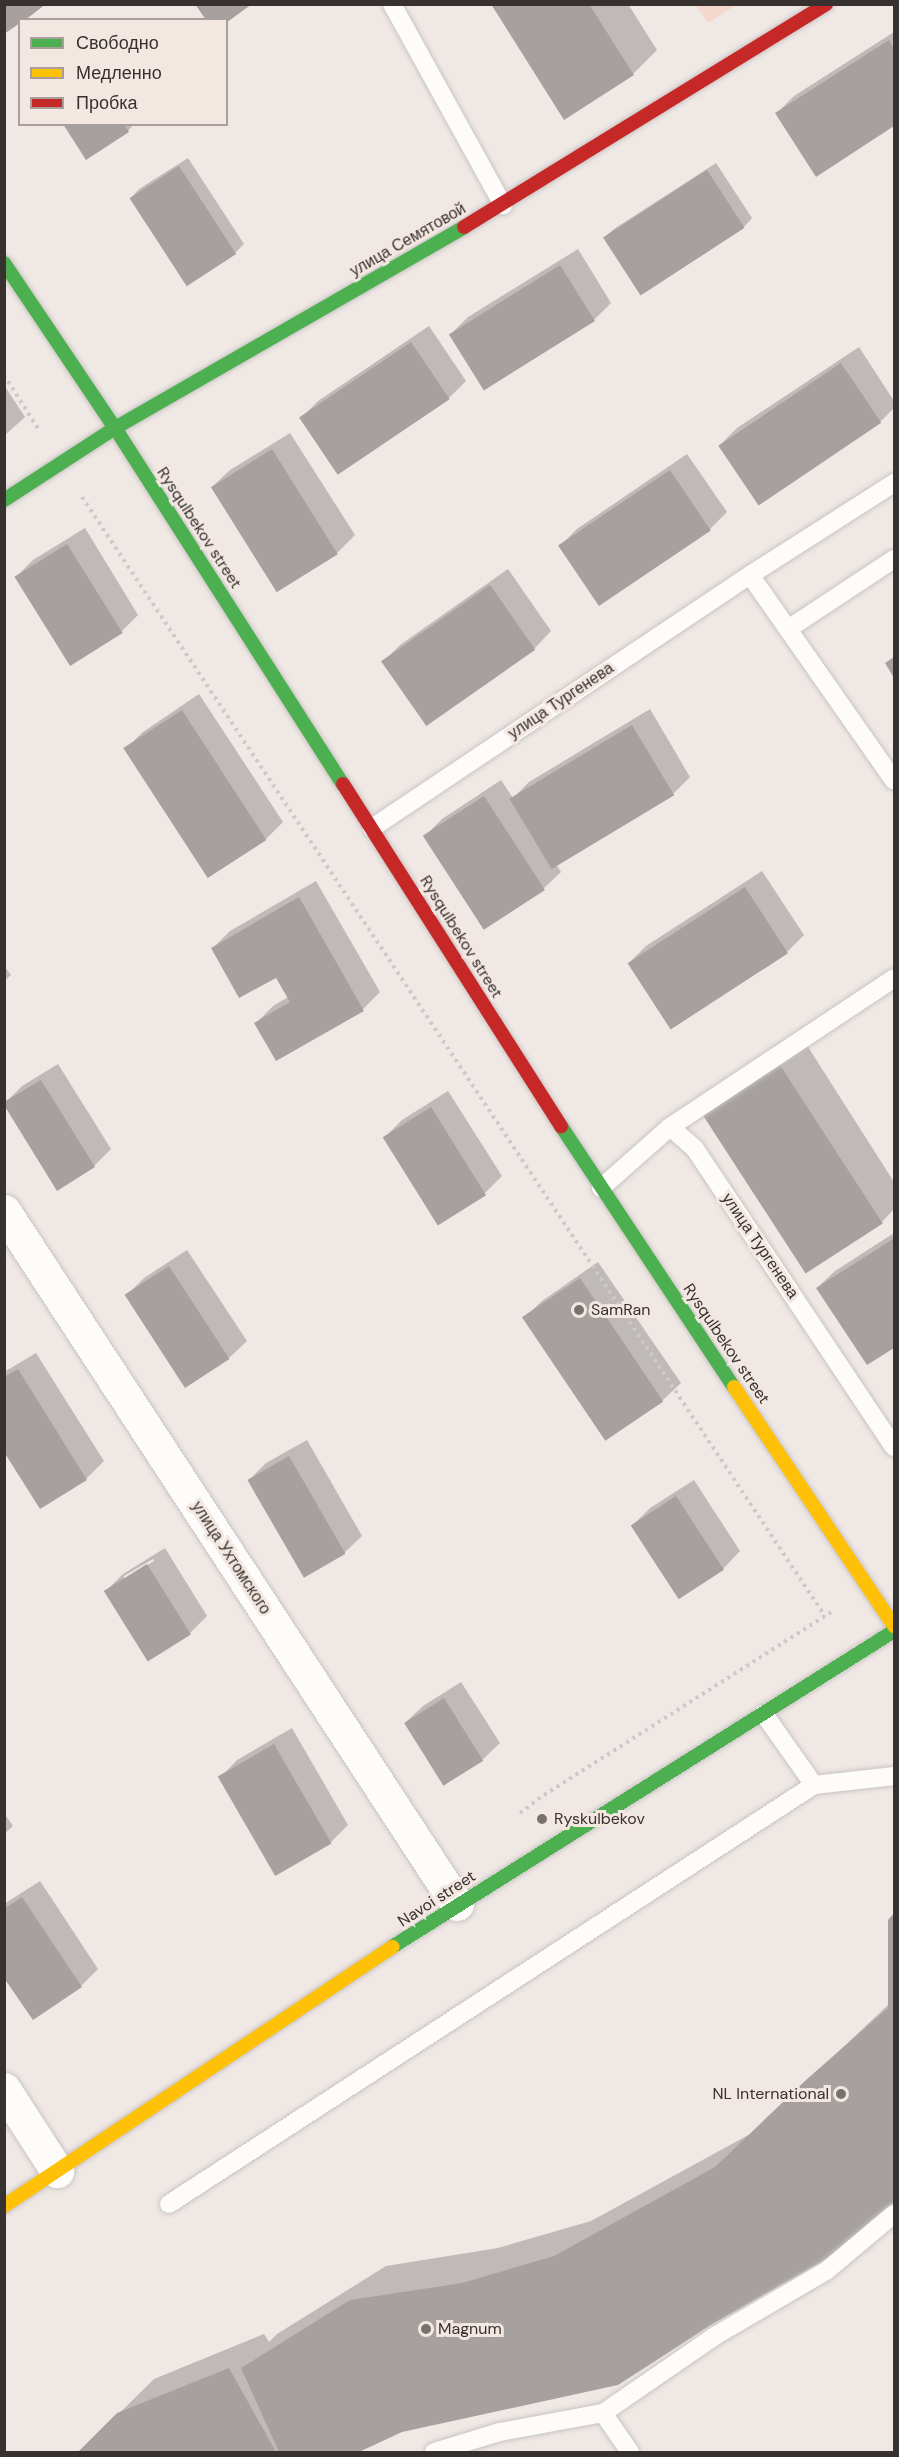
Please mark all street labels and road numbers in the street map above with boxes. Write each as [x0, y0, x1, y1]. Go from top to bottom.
street label: улица Семятовой [347, 199, 469, 281]
street label: Rysqulbekov street [153, 464, 245, 592]
street label: улица Тургенева [505, 659, 617, 743]
street label: Rysqulbekov street [416, 872, 506, 1002]
street label: улица Тургенева [718, 1190, 802, 1302]
street label: Rysqulbekov street [679, 1280, 773, 1408]
street label: улица Ухтомского [187, 1498, 275, 1618]
street label: Navoi street [395, 1867, 479, 1931]

